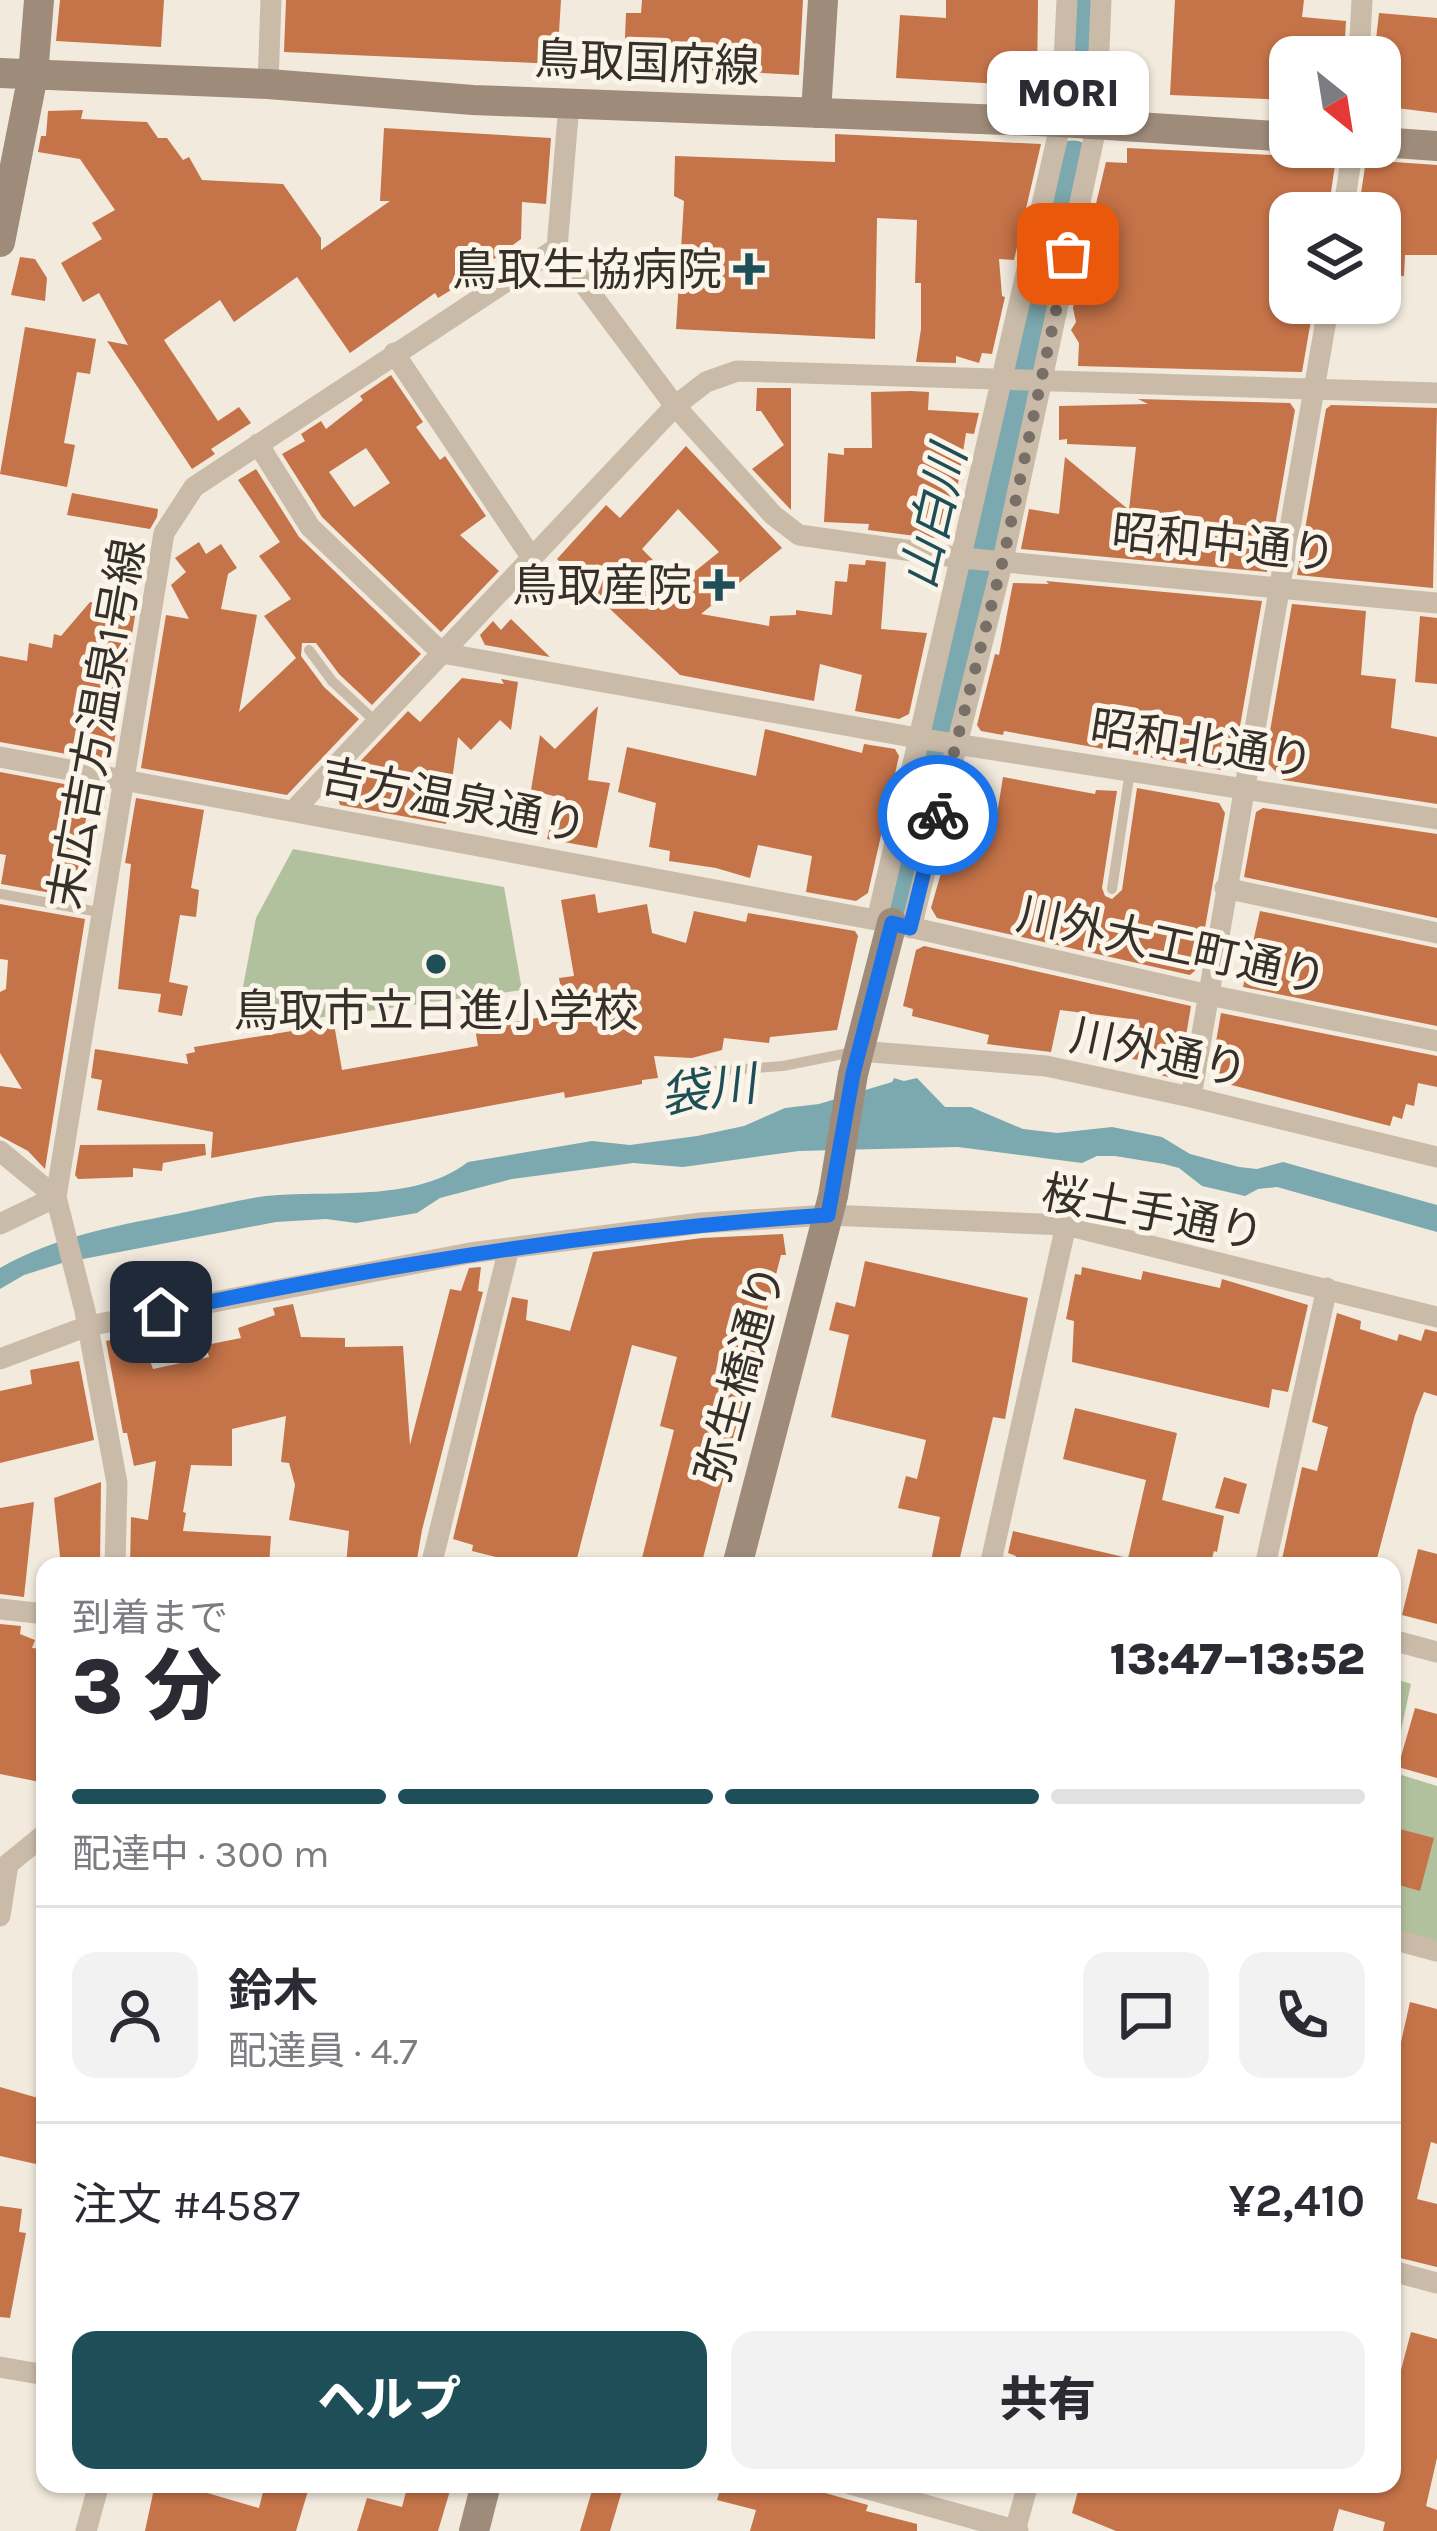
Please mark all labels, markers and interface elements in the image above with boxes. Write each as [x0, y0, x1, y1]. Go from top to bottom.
street label: 鳥取国府線 [534, 33, 760, 93]
north arrow [1269, 36, 1401, 168]
map controls [1269, 36, 1401, 324]
callout: MORI [987, 50, 1149, 134]
text: MORI [1017, 70, 1119, 116]
button: layers [1269, 192, 1401, 324]
pin [1017, 203, 1119, 305]
icon: bag [1035, 221, 1101, 287]
place label: 鳥取生協病院 [452, 244, 722, 296]
marker: 鳥取生協病院 [733, 253, 765, 285]
water label: 山白川 [890, 436, 979, 594]
street label: 昭和中通り [1109, 505, 1339, 581]
street label: 末広吉方温泉1号線 [39, 535, 155, 913]
place label: 鳥取産院 [512, 560, 692, 612]
marker: 鳥取産院 [703, 569, 735, 601]
street label: 昭和北通り [1087, 701, 1317, 787]
street label: 吉方温泉通り [316, 750, 591, 852]
courier [878, 755, 998, 875]
icon: bike [905, 782, 971, 848]
street label: 川外大工町通り [1012, 888, 1331, 1004]
marker: 鳥取市立日進小学校 [423, 951, 449, 977]
place label: 鳥取市立日進小学校 [233, 985, 639, 1037]
street label: 川外通り [1065, 1009, 1252, 1097]
water label: 袋川 [657, 1055, 765, 1124]
street label: 桜土手通り [1037, 1166, 1268, 1260]
street label: 弥生橋通り [687, 1259, 795, 1490]
pin [110, 1261, 212, 1363]
icon: home [128, 1279, 194, 1345]
text: 到着まで [72, 1595, 228, 1641]
text: 13:47–13:52 [1110, 1633, 1365, 1685]
text: 3 分 [72, 1641, 222, 1733]
text: 配達中 · 300 m [72, 1831, 330, 1877]
button: person [72, 1952, 198, 2078]
button: chat [1083, 1952, 1209, 2078]
button: phone [1239, 1952, 1365, 2078]
text: 鈴木 [228, 1965, 318, 2017]
text: 配達員 · 4.7 [228, 2028, 418, 2074]
text: ¥2,410 [1229, 2175, 1365, 2227]
text: 注文 #4587 [72, 2179, 300, 2231]
button: ヘルプ [72, 2331, 707, 2469]
button: 共有 [731, 2331, 1365, 2469]

